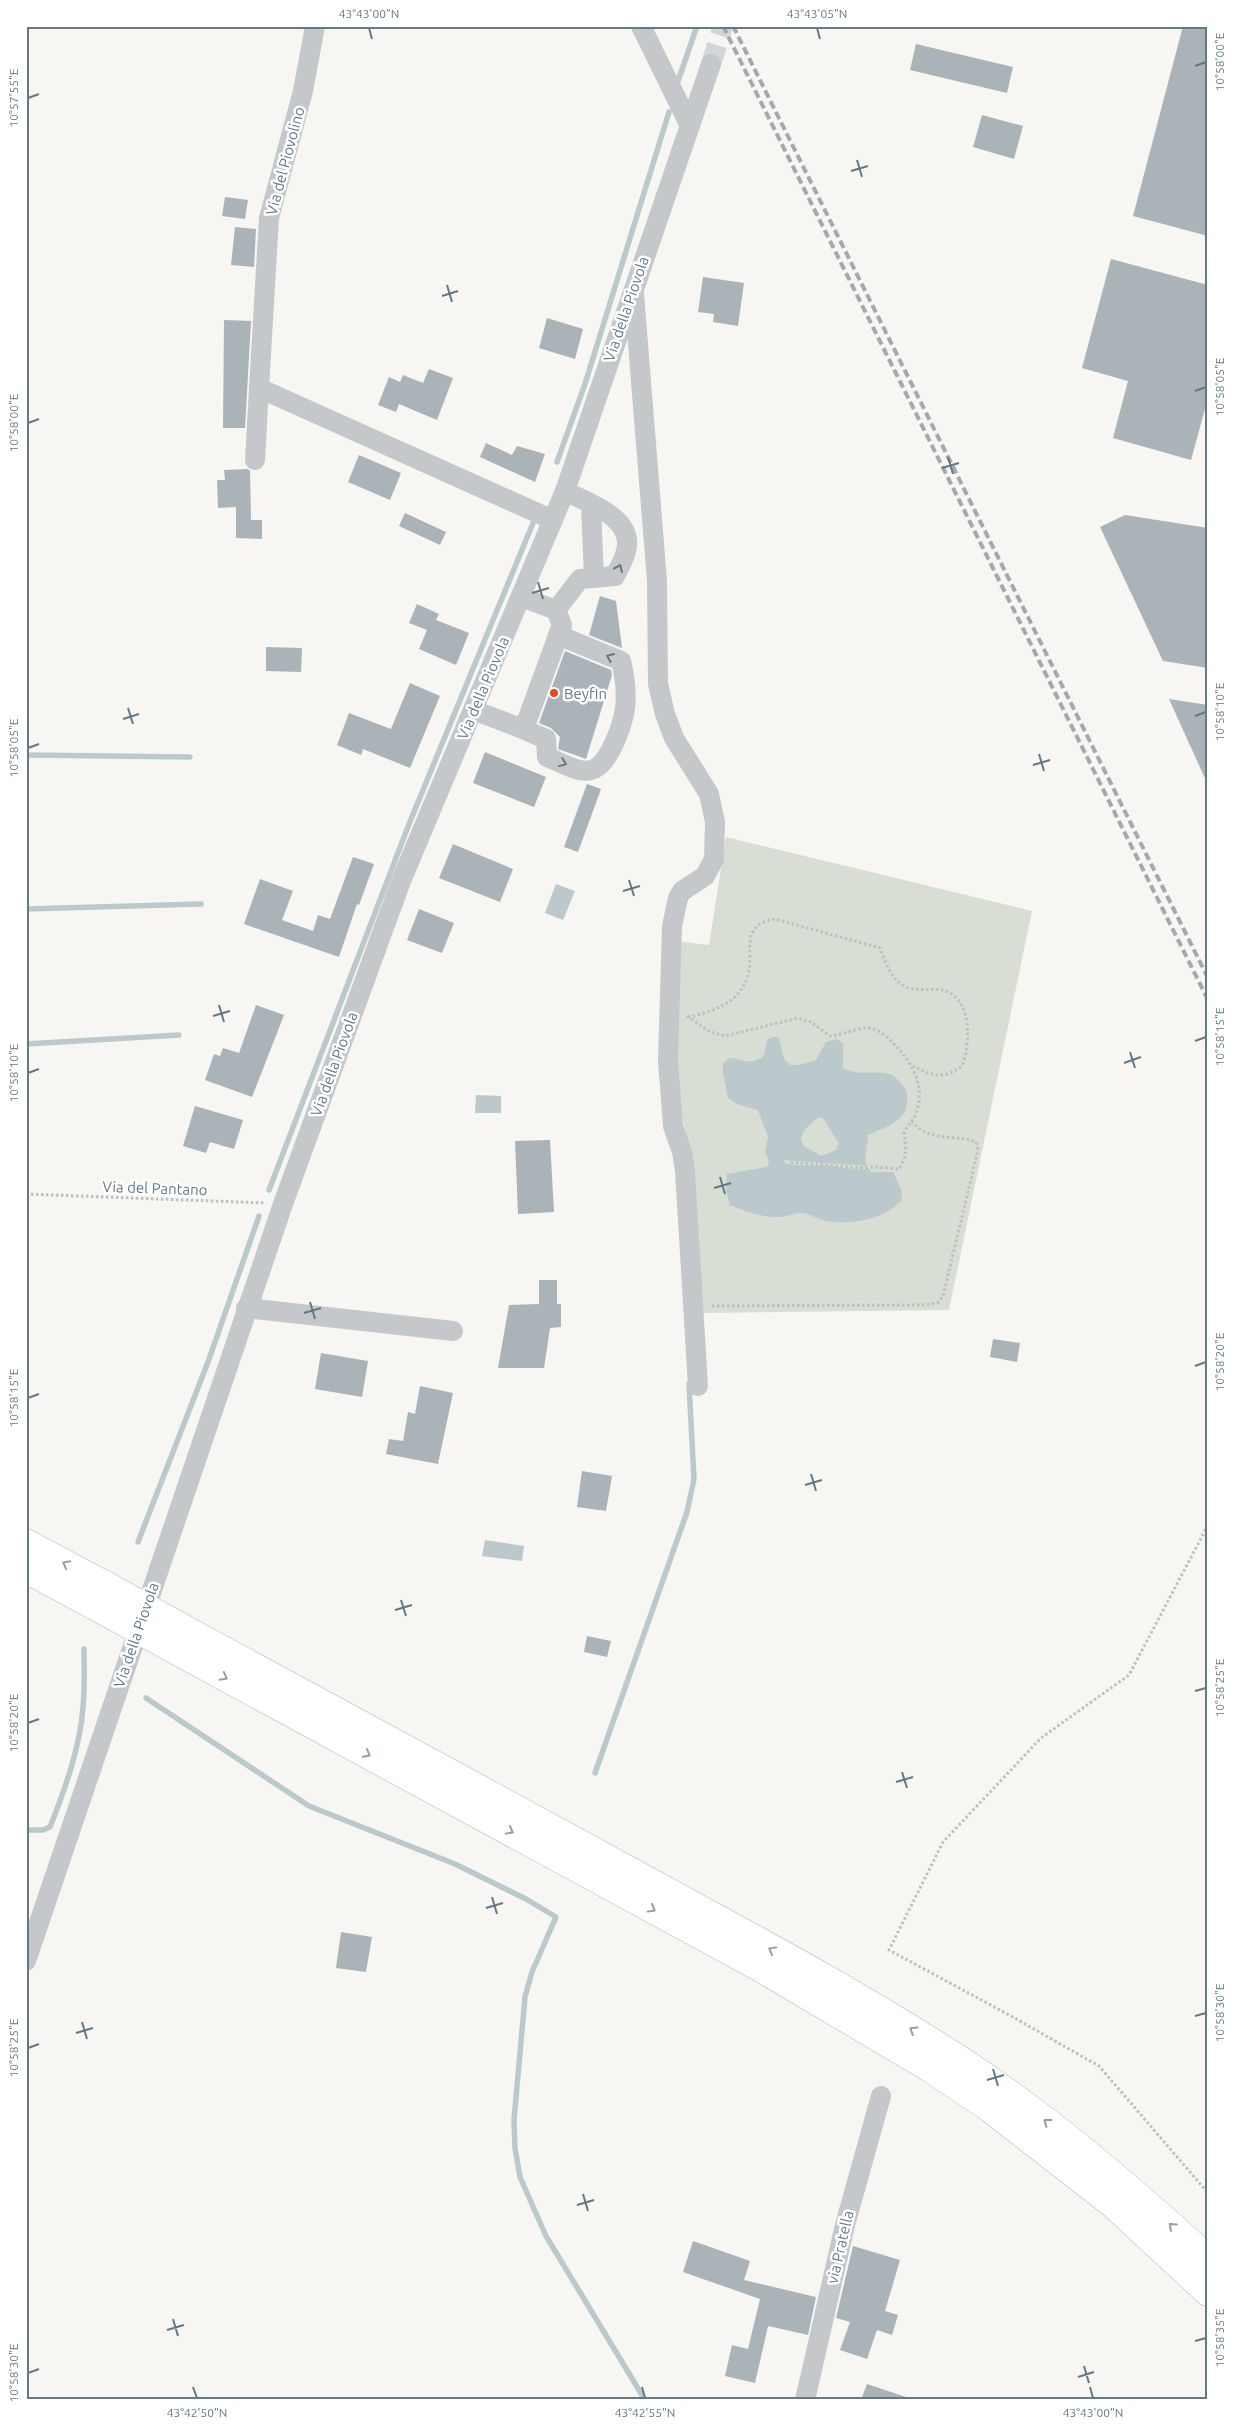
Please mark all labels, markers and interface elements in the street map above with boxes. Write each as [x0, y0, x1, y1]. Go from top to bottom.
text: 43°43'00"N [339, 7, 399, 20]
text: 43°43'05"N [787, 7, 847, 20]
text: 10°58'00"E [1213, 32, 1226, 91]
text: 10°57'55"E [7, 68, 20, 127]
street label: Via del Piovolino [262, 105, 308, 217]
street label: Via della Piovola [600, 254, 652, 364]
text: 10°58'05"E [1213, 357, 1226, 416]
text: 10°58'00"E [7, 393, 20, 452]
one-way arrow [612, 564, 623, 573]
street label: Via della Piovola [454, 634, 512, 742]
one-way arrow [606, 652, 615, 663]
text: 10°58'10"E [1213, 682, 1226, 741]
place label: Beyfin [564, 685, 607, 702]
marker: Beyfin [548, 687, 560, 699]
text: 10°58'05"E [7, 718, 20, 777]
one-way arrow [558, 757, 567, 767]
text: 10°58'15"E [1213, 1007, 1226, 1066]
street label: Via della Piovola [307, 1009, 361, 1119]
text: 10°58'10"E [7, 1043, 20, 1102]
street label: Via del Pantano [102, 1178, 208, 1198]
text: 10°58'20"E [1213, 1332, 1226, 1391]
text: 10°58'15"E [7, 1368, 20, 1427]
one-way arrow [62, 1560, 71, 1570]
street label: Via della Piovola [110, 1580, 162, 1690]
text: 10°58'25"E [1213, 1658, 1226, 1717]
one-way arrow [219, 1670, 228, 1680]
text: 10°58'20"E [7, 1693, 20, 1752]
one-way arrow [362, 1748, 371, 1758]
one-way arrow [504, 1825, 513, 1835]
one-way arrow [647, 1903, 656, 1913]
one-way arrow [768, 1946, 777, 1956]
text: 10°58'30"E [1213, 1983, 1226, 2042]
text: 10°58'25"E [7, 2018, 20, 2077]
one-way arrow [909, 2026, 918, 2036]
one-way arrow [1044, 2120, 1053, 2128]
street label: via Pratella [823, 2209, 857, 2285]
one-way arrow [1168, 2223, 1177, 2232]
text: 10°58'35"E [1213, 2308, 1226, 2367]
text: 10°58'30"E [7, 2343, 20, 2402]
text: 43°42'50"N [167, 2406, 227, 2419]
text: 43°42'55"N [615, 2406, 675, 2419]
text: 43°43'00"N [1063, 2406, 1123, 2419]

